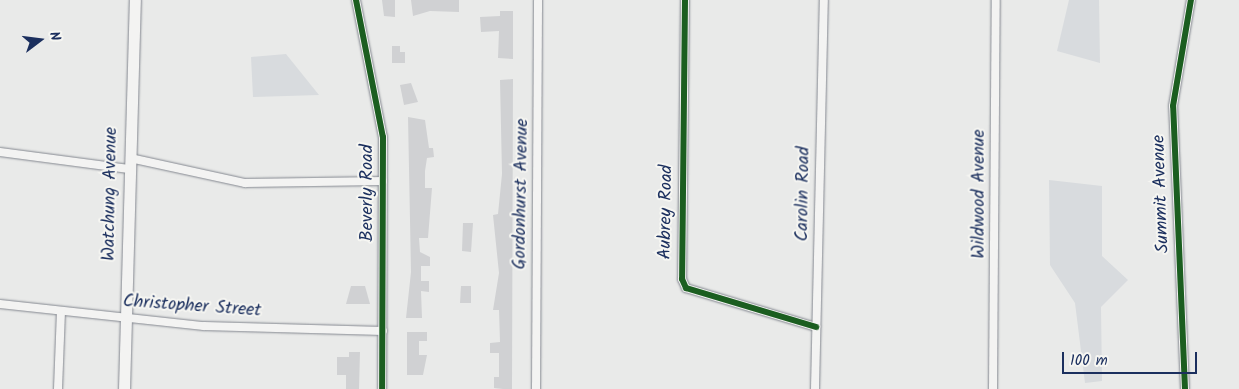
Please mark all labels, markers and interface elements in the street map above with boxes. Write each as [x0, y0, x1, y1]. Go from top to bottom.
north arrow [15, 15, 65, 65]
text: N [43, 29, 66, 43]
street label: Gordonhurst Avenue [510, 118, 534, 270]
street label: Watchung Avenue [99, 127, 123, 261]
street label: Wildwood Avenue [969, 129, 991, 259]
street label: Summit Avenue [1149, 134, 1175, 254]
street label: Beverly Road [357, 144, 379, 242]
street label: Carolin Road [792, 146, 816, 242]
street label: Aubrey Road [655, 164, 679, 260]
street label: Christopher Street [122, 291, 262, 323]
scale bar [1064, 342, 1199, 374]
text: 100 m [1070, 349, 1108, 373]

